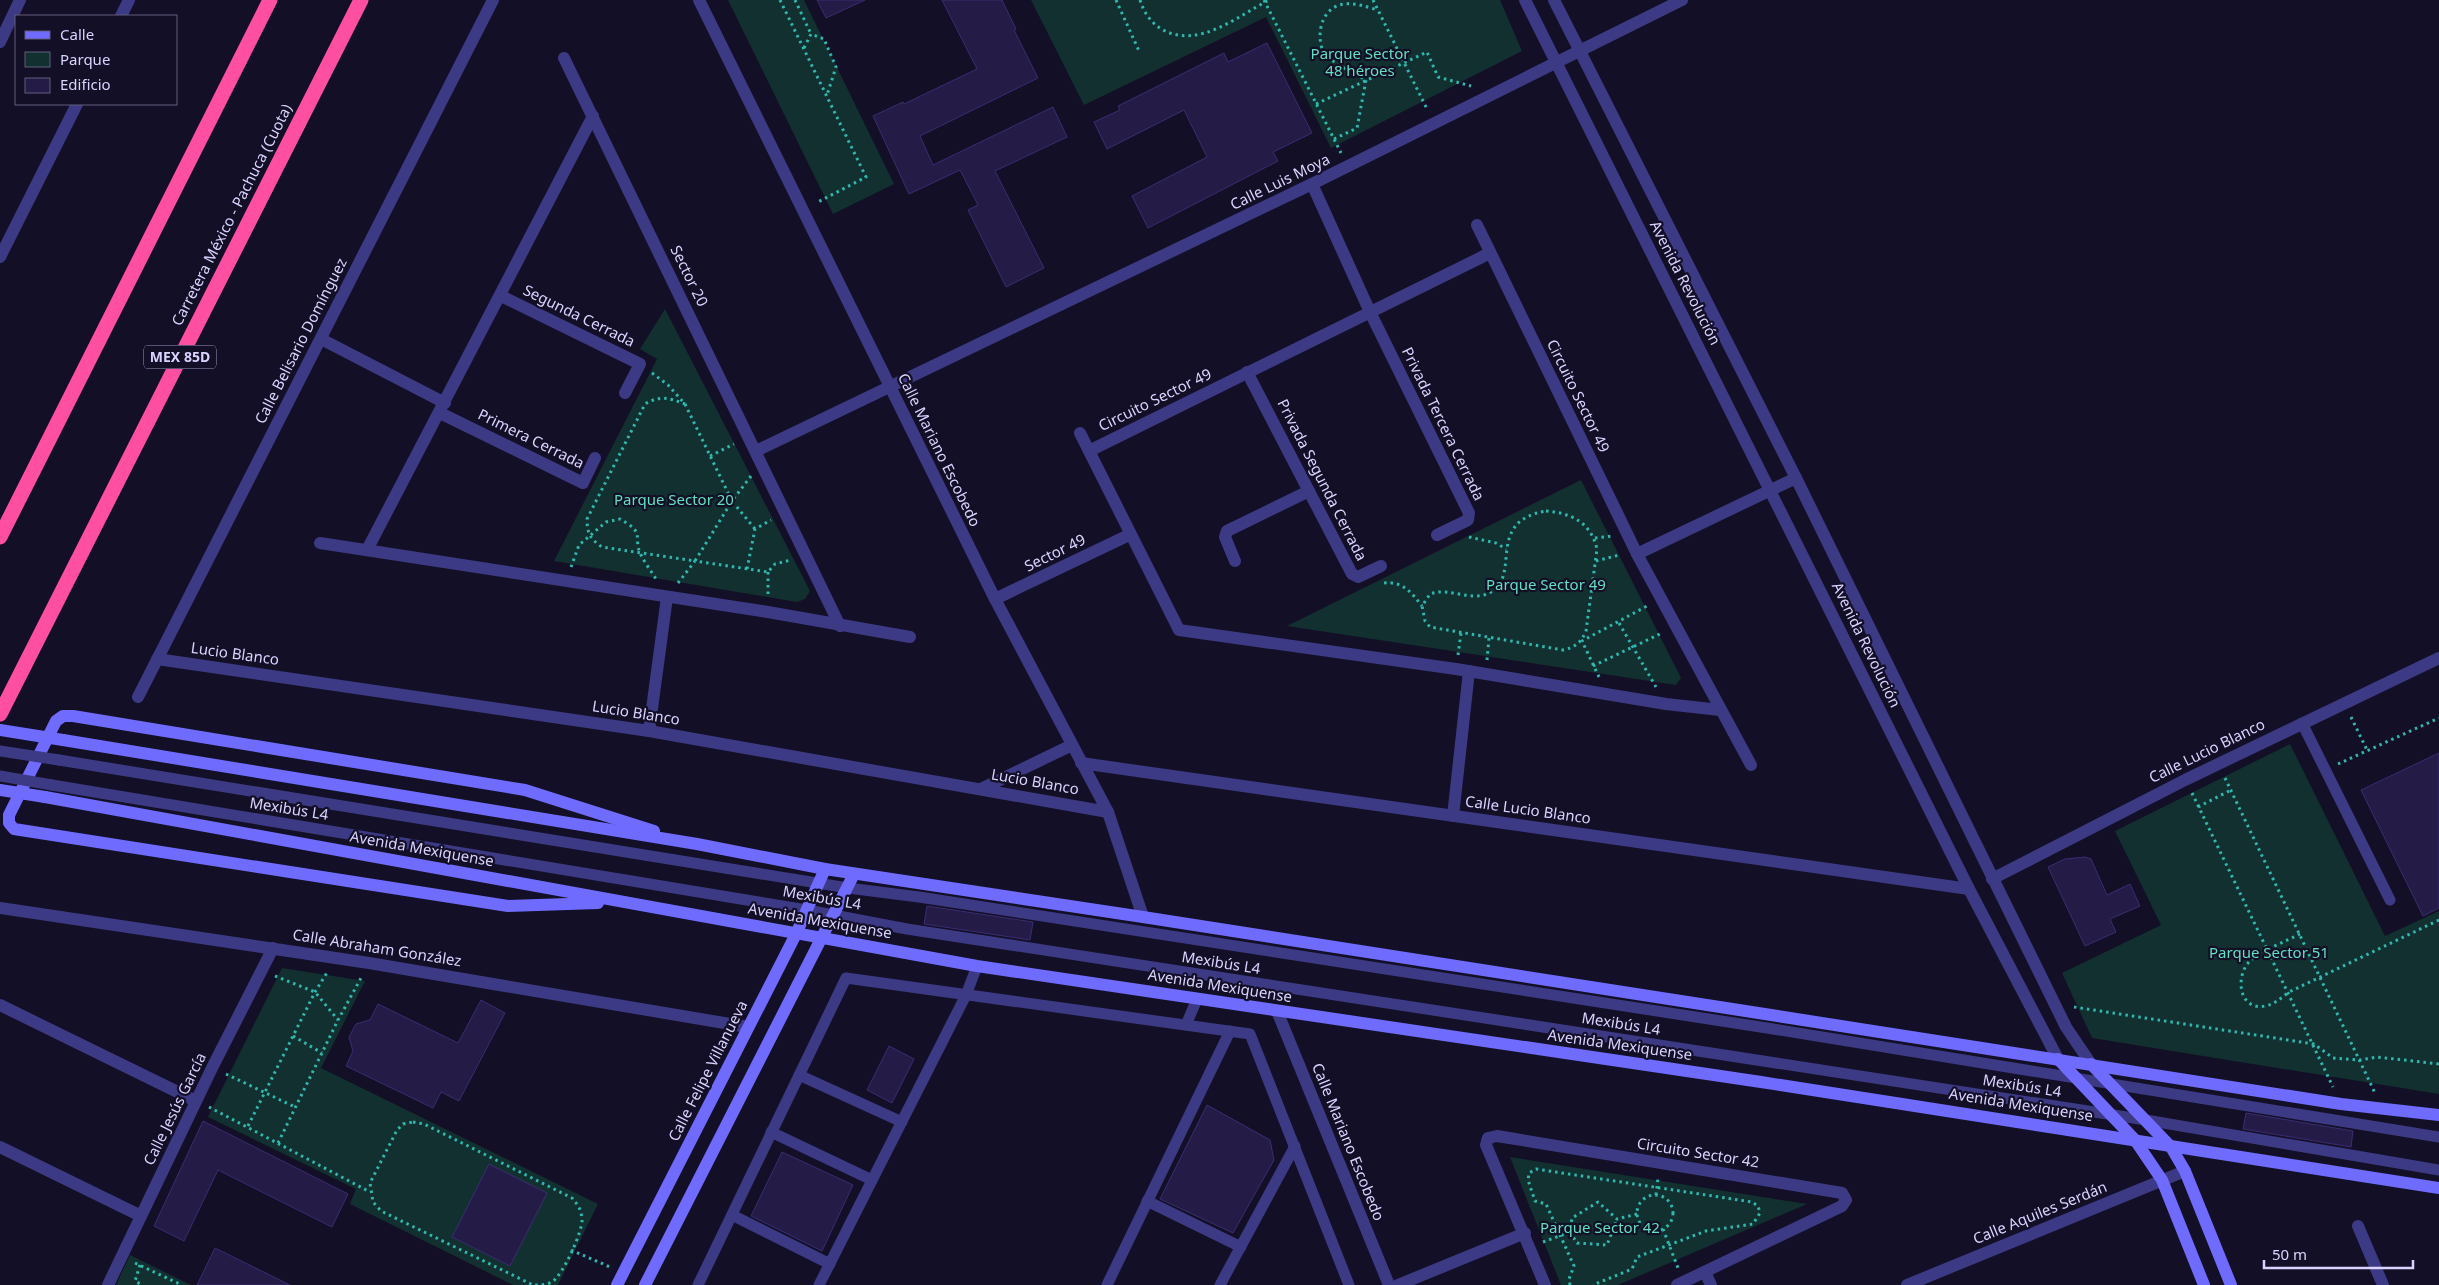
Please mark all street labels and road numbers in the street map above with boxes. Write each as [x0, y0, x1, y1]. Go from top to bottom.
street label: Carretera México - Pachuca (Cuota) [166, 100, 296, 329]
street label: Calle Luis Moya [1226, 148, 1333, 214]
street label: Avenida Revolución [1646, 217, 1726, 348]
street label: Sector 20 [667, 242, 713, 309]
street label: Calle Belisario Domínguez [250, 254, 351, 427]
street label: Segunda Cerrada [520, 279, 639, 351]
street label: Circuito Sector 49 [1543, 336, 1615, 456]
street label: Privada Tercera Cerrada [1398, 344, 1490, 504]
road number: MEX 85D [144, 346, 216, 368]
street label: Circuito Sector 49 [1095, 363, 1215, 435]
street label: Calle Mariano Escobedo [894, 369, 986, 530]
street label: Privada Segunda Cerrada [1273, 395, 1372, 564]
street label: Primera Cerrada [475, 404, 588, 472]
street label: Sector 49 [1021, 529, 1088, 575]
street label: Avenida Revolución [1828, 579, 1906, 711]
street label: Lucio Blanco [190, 637, 280, 669]
street label: Lucio Blanco [591, 695, 682, 729]
street label: Calle Lucio Blanco [2145, 713, 2268, 787]
street label: Lucio Blanco [990, 763, 1081, 799]
street label: Calle Lucio Blanco [1464, 790, 1592, 828]
street label: Mexibús L4 [248, 792, 330, 824]
street label: Avenida Mexiquense [349, 826, 496, 871]
street label: Mexibús L4 [781, 880, 864, 914]
street label: Avenida Mexiquense [747, 898, 894, 943]
street label: Calle Abraham González [291, 924, 463, 970]
street label: Mexibús L4 [1180, 946, 1262, 978]
street label: Avenida Mexiquense [1147, 964, 1294, 1006]
street label: Calle Felipe Villanueva [663, 997, 751, 1144]
street label: Mexibús L4 [1580, 1007, 1662, 1039]
street label: Avenida Mexiquense [1547, 1024, 1694, 1064]
street label: Calle Jesús García [138, 1049, 210, 1168]
street label: Calle Mariano Escobedo [1308, 1060, 1390, 1224]
street label: Mexibús L4 [1981, 1069, 2063, 1101]
street label: Avenida Mexiquense [1948, 1083, 2095, 1125]
street label: Circuito Sector 42 [1636, 1132, 1761, 1172]
street label: Calle Aquiles Serdán [1970, 1176, 2110, 1248]

